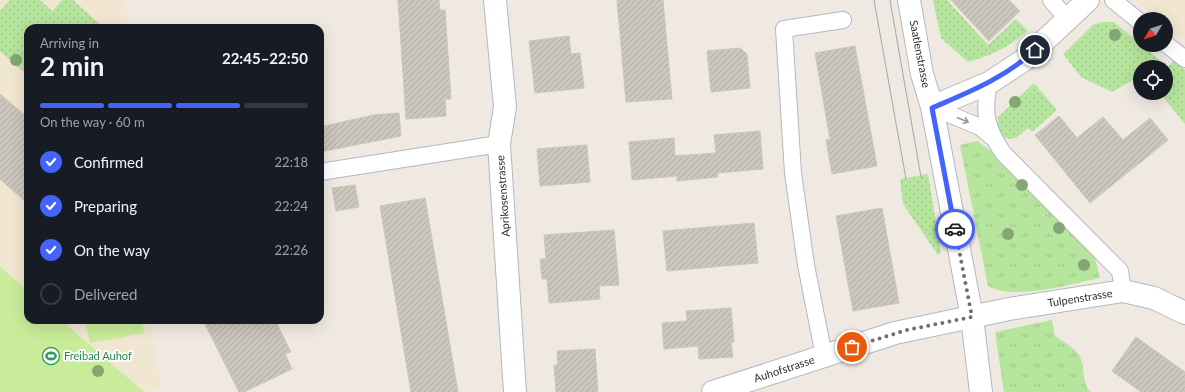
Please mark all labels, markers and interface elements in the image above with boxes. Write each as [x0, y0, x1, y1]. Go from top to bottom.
north arrow [1133, 12, 1173, 52]
map controls [1133, 12, 1173, 100]
street label: Saatlenstrasse [908, 19, 933, 89]
pin [1018, 33, 1052, 67]
text: Arriving in [40, 35, 99, 51]
icon: home [1024, 39, 1046, 61]
text: 22:45–22:50 [222, 49, 308, 67]
text: 2 min [40, 50, 104, 82]
button: locate [1133, 60, 1173, 100]
text: On the way · 60 m [40, 114, 145, 130]
one-way arrow [957, 117, 969, 125]
icon: check [40, 151, 62, 173]
text: Confirmed [74, 153, 143, 171]
text: 22:18 [275, 154, 308, 170]
street label: Aprikosenstrasse [493, 155, 512, 237]
icon: check [40, 195, 62, 217]
text: Preparing [74, 197, 137, 215]
text: 22:24 [275, 198, 308, 214]
courier [935, 209, 975, 249]
icon: car [944, 218, 966, 240]
icon: check [40, 239, 62, 261]
text: On the way [74, 241, 150, 259]
text: 22:26 [275, 242, 308, 258]
text: Delivered [74, 285, 137, 303]
street label: Tulpenstrasse [1046, 286, 1114, 309]
pin [835, 330, 869, 364]
icon: bag [841, 336, 863, 358]
sports icon: Freibad Auhof [41, 346, 61, 366]
place label: Freibad Auhof [64, 349, 132, 362]
street label: Auhofstrasse [752, 353, 816, 384]

